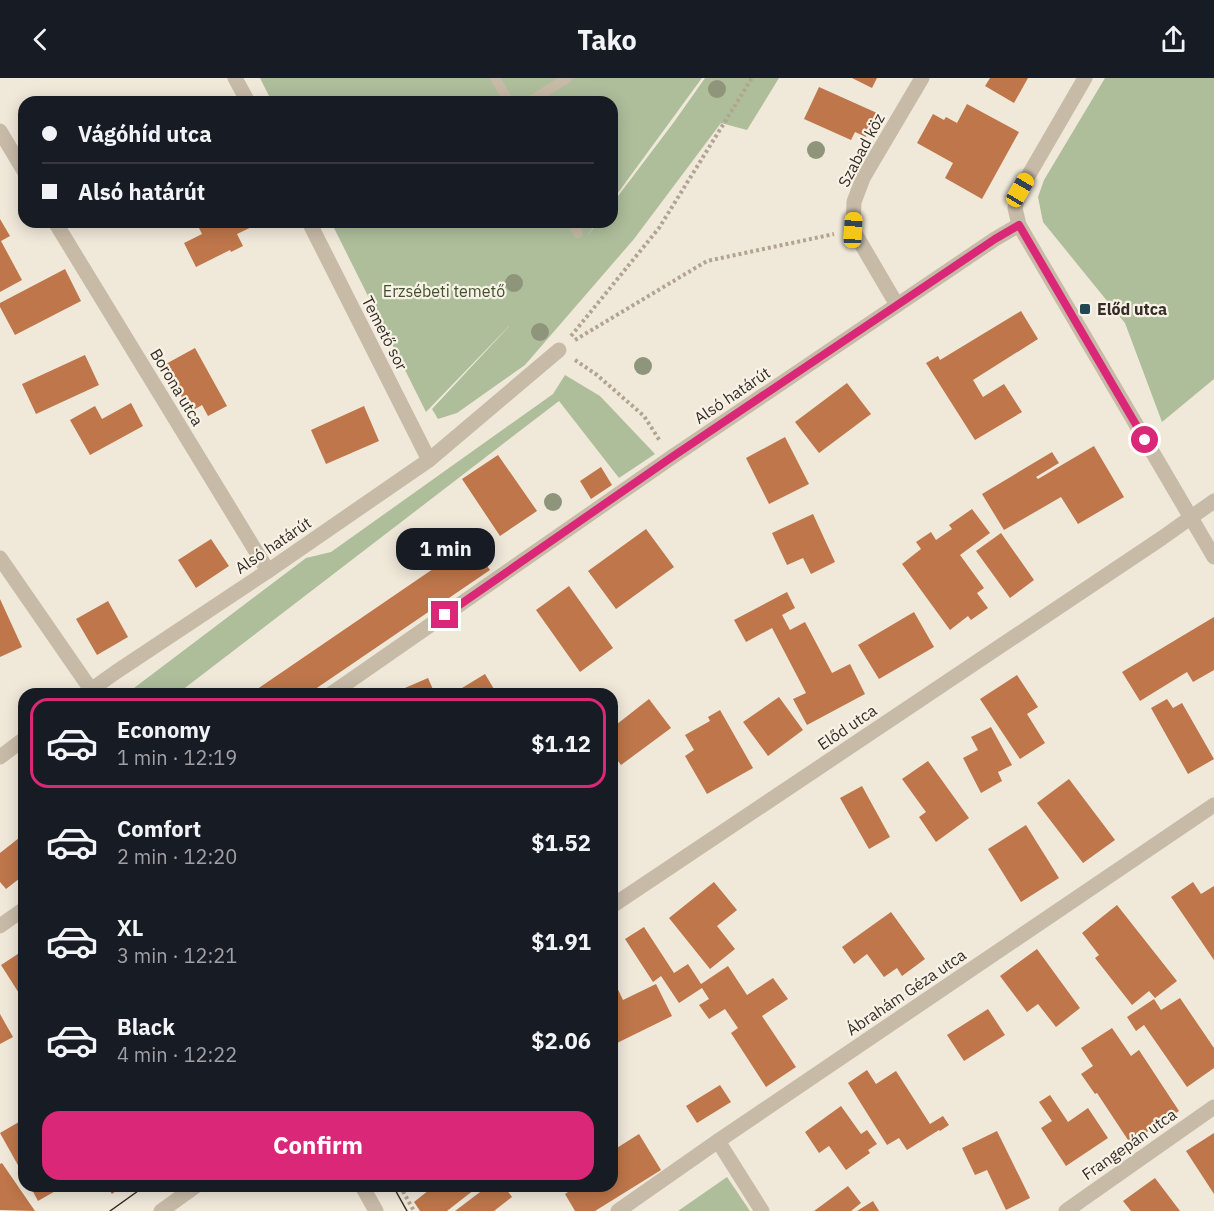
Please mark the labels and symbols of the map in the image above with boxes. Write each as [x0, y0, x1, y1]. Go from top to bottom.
street label: Szabad köz [833, 110, 889, 190]
car [1003, 170, 1037, 210]
car [843, 212, 863, 248]
park label: Erzsébeti temető [383, 281, 505, 301]
street label: Temető sor [358, 293, 412, 374]
place label: Előd utca [1097, 299, 1167, 319]
marker: Előd utca [1078, 302, 1092, 316]
street label: Borona utca [146, 345, 208, 430]
street label: Alsó határút [690, 362, 774, 428]
route start [1131, 426, 1158, 453]
street label: Alsó határút [231, 512, 315, 578]
callout: 1 min [396, 528, 494, 570]
route end [431, 601, 458, 628]
street label: Előd utca [814, 700, 881, 754]
street label: Ábrahám Géza utca [842, 943, 970, 1039]
street label: Frangepán utca [1078, 1104, 1181, 1184]

